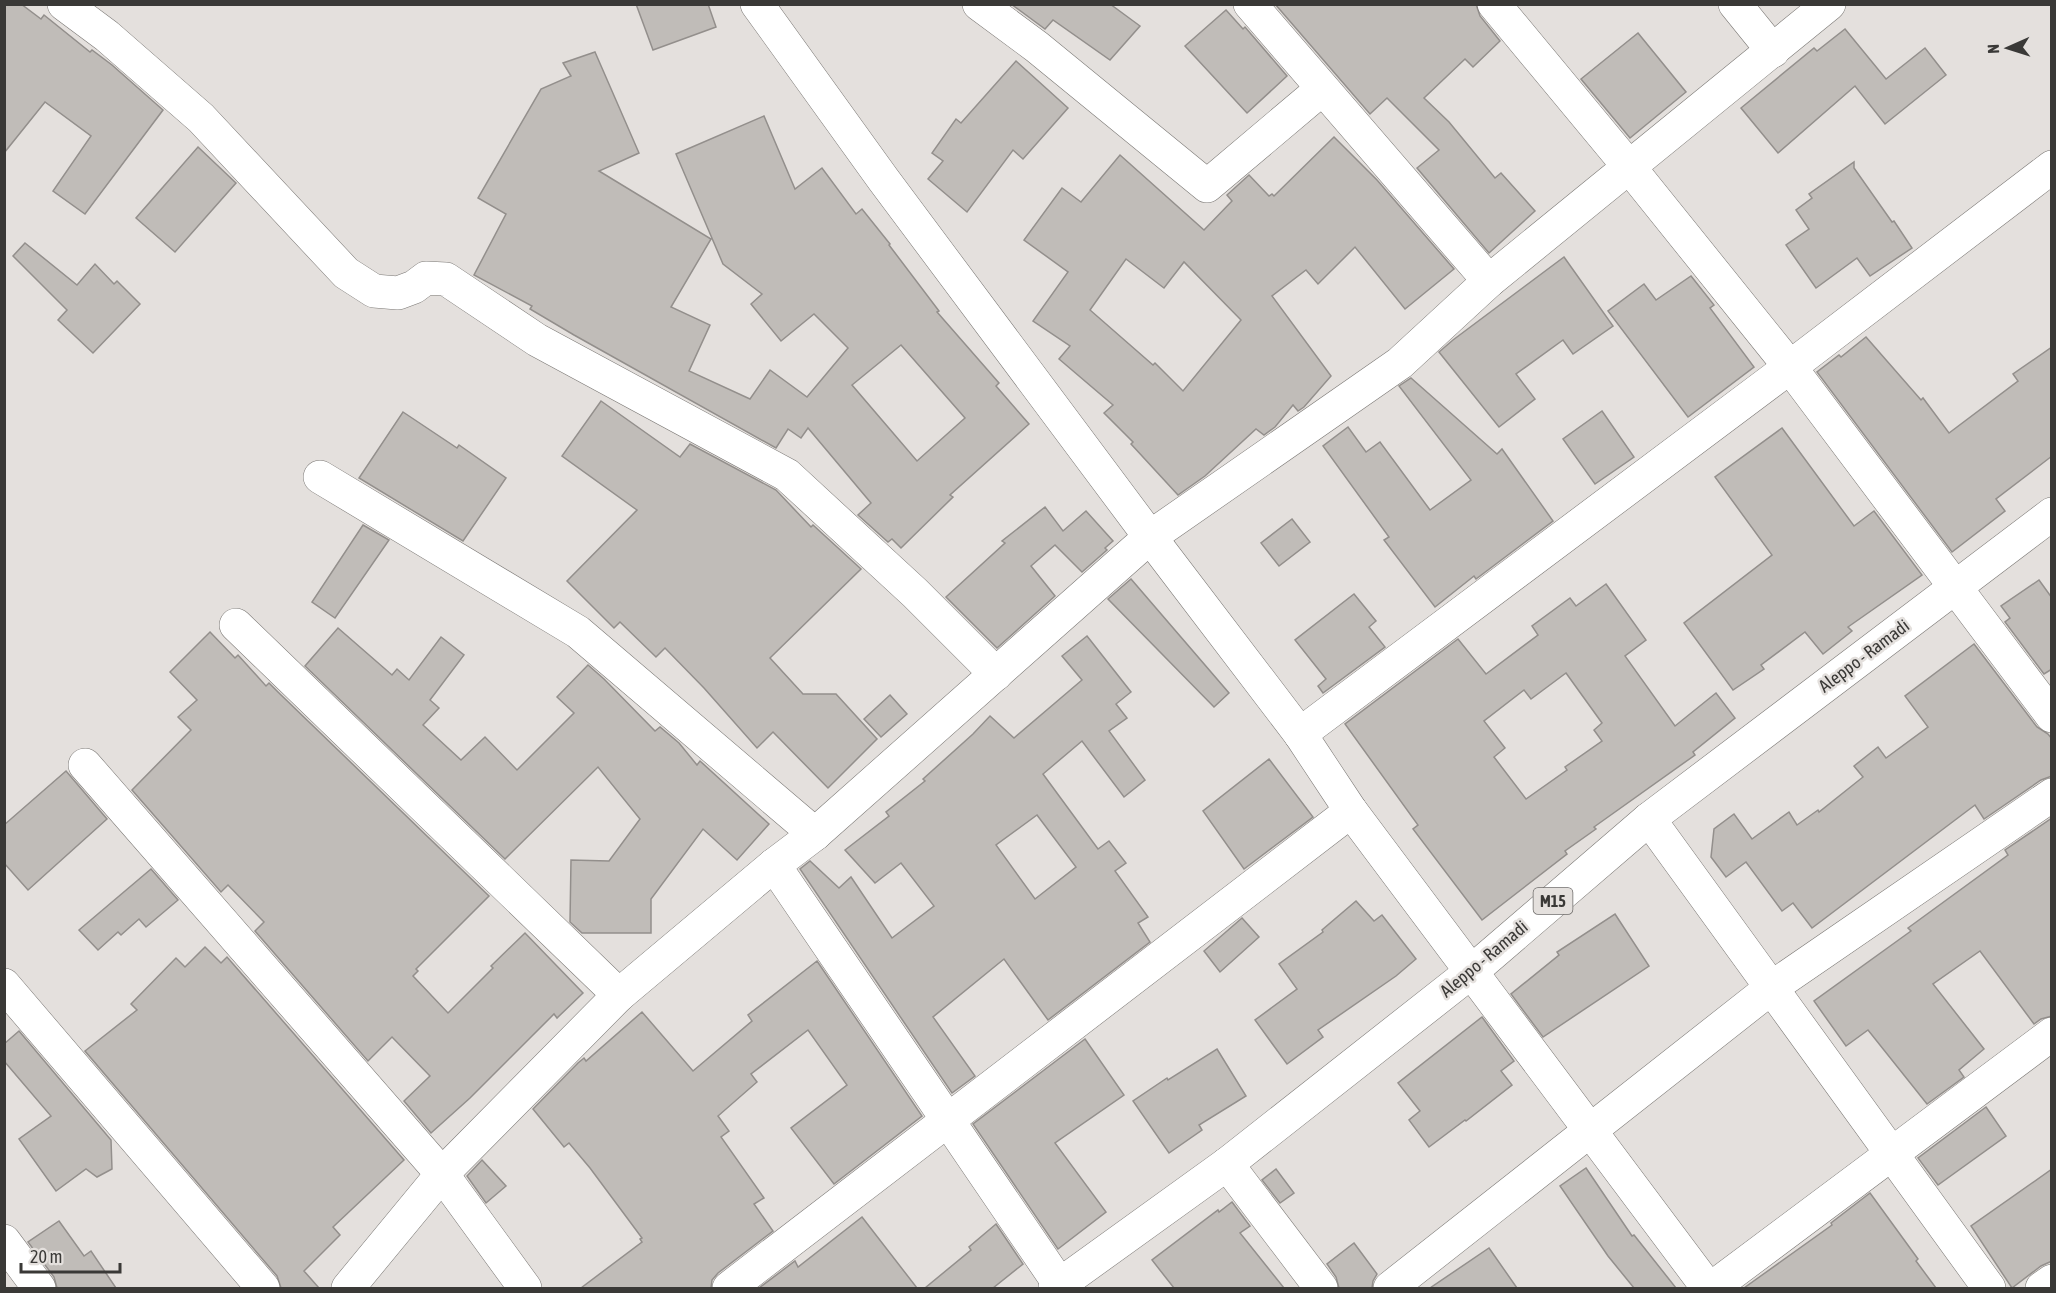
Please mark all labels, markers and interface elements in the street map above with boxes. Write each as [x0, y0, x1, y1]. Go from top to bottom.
north arrow [1978, 18, 2038, 78]
text: N [1984, 44, 2002, 54]
street label: Aleppo - Ramadi [1814, 615, 1913, 696]
road number: M15 [1534, 888, 1572, 914]
street label: Aleppo - Ramadi [1436, 916, 1532, 1001]
scale bar [21, 1236, 120, 1274]
text: 20 m [30, 1246, 62, 1267]

